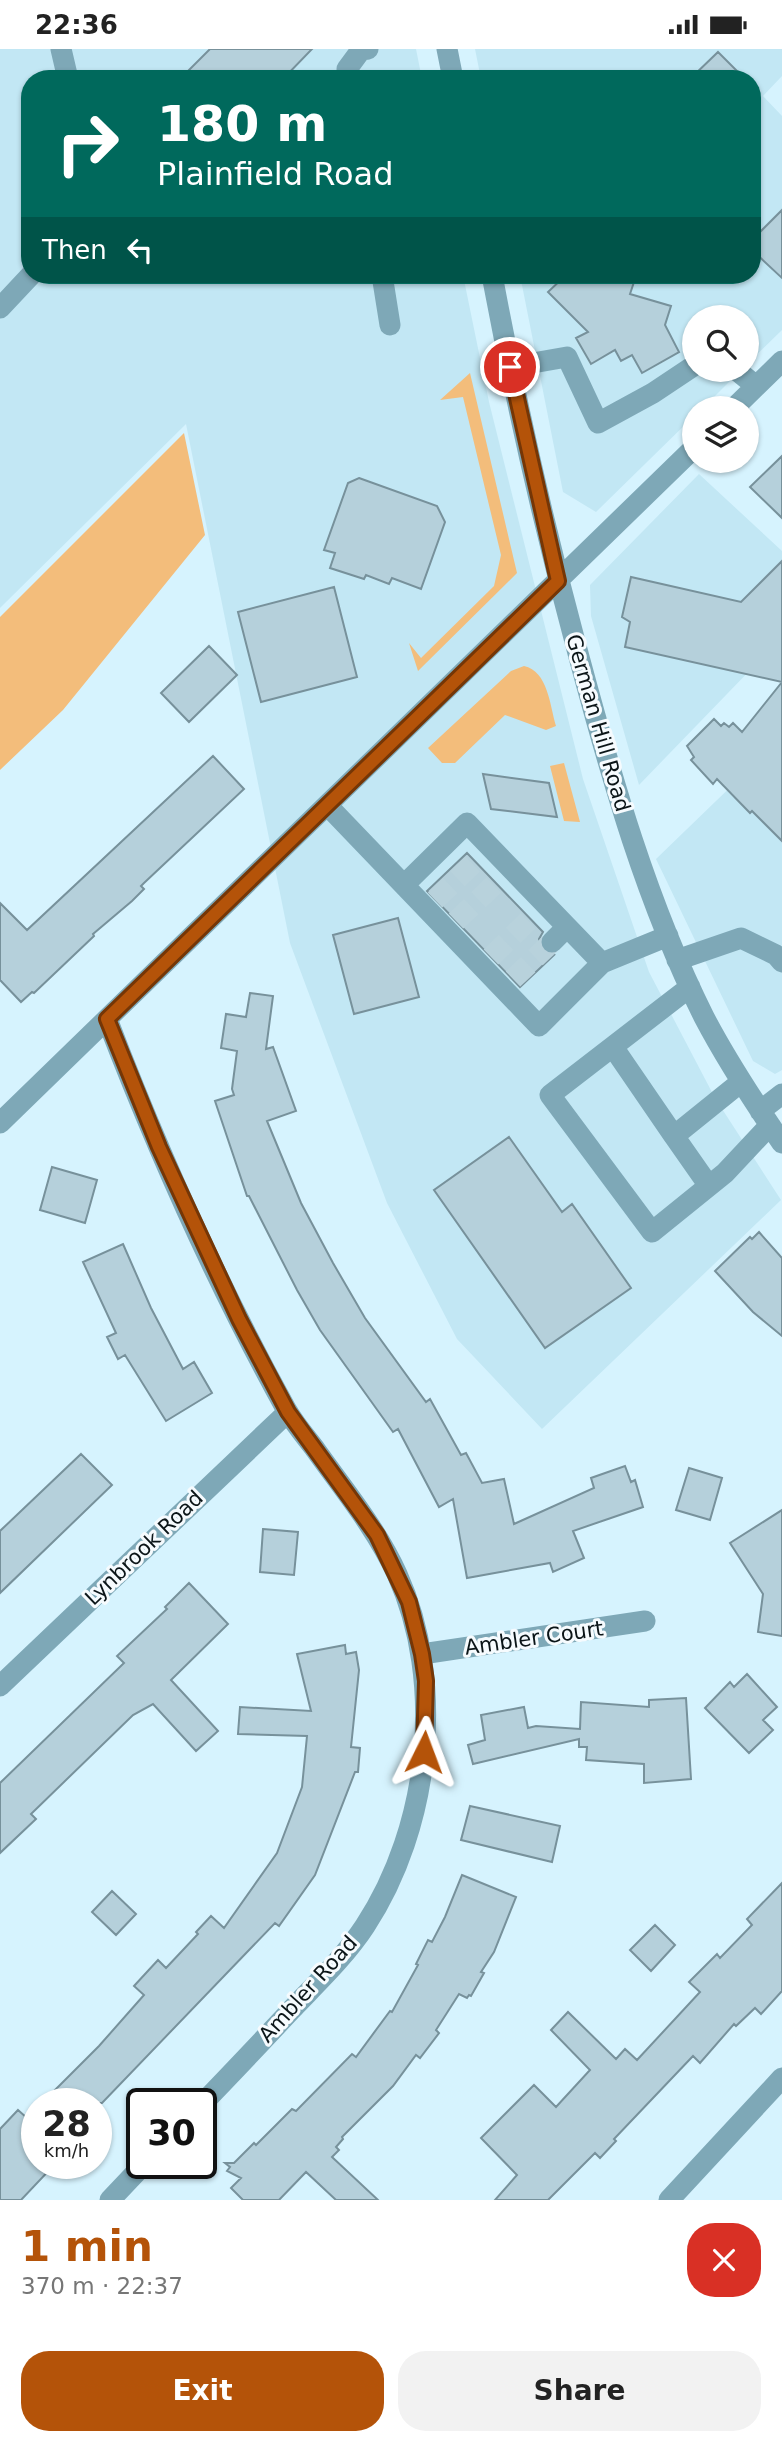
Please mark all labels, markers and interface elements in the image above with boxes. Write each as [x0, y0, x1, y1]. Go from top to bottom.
text: 22:36 [35, 10, 118, 40]
text: 180 m [157, 96, 327, 153]
icon: right [42, 98, 133, 189]
text: Plainfield Road [157, 155, 393, 193]
icon: left [121, 231, 159, 269]
text: Then [42, 235, 107, 265]
map controls [682, 305, 759, 473]
button: search [682, 305, 759, 382]
pin [480, 337, 540, 397]
icon: arrive [491, 348, 529, 386]
button: layers [682, 396, 759, 473]
street label: German Hill Road [561, 632, 635, 814]
street label: Lynbrook Road [80, 1486, 208, 1610]
street label: Ambler Court [463, 1616, 605, 1660]
position arrow [387, 1715, 461, 1789]
street label: Ambler Road [254, 1931, 362, 2047]
speed limit sign: 30 [126, 2088, 217, 2179]
text: 28 [42, 2104, 91, 2144]
text: km/h [44, 2140, 89, 2161]
text: 1 min [21, 2222, 153, 2271]
button: close [687, 2223, 761, 2297]
text: 370 m · 22:37 [21, 2273, 183, 2299]
button: Exit [21, 2351, 384, 2431]
button: Share [398, 2351, 761, 2431]

